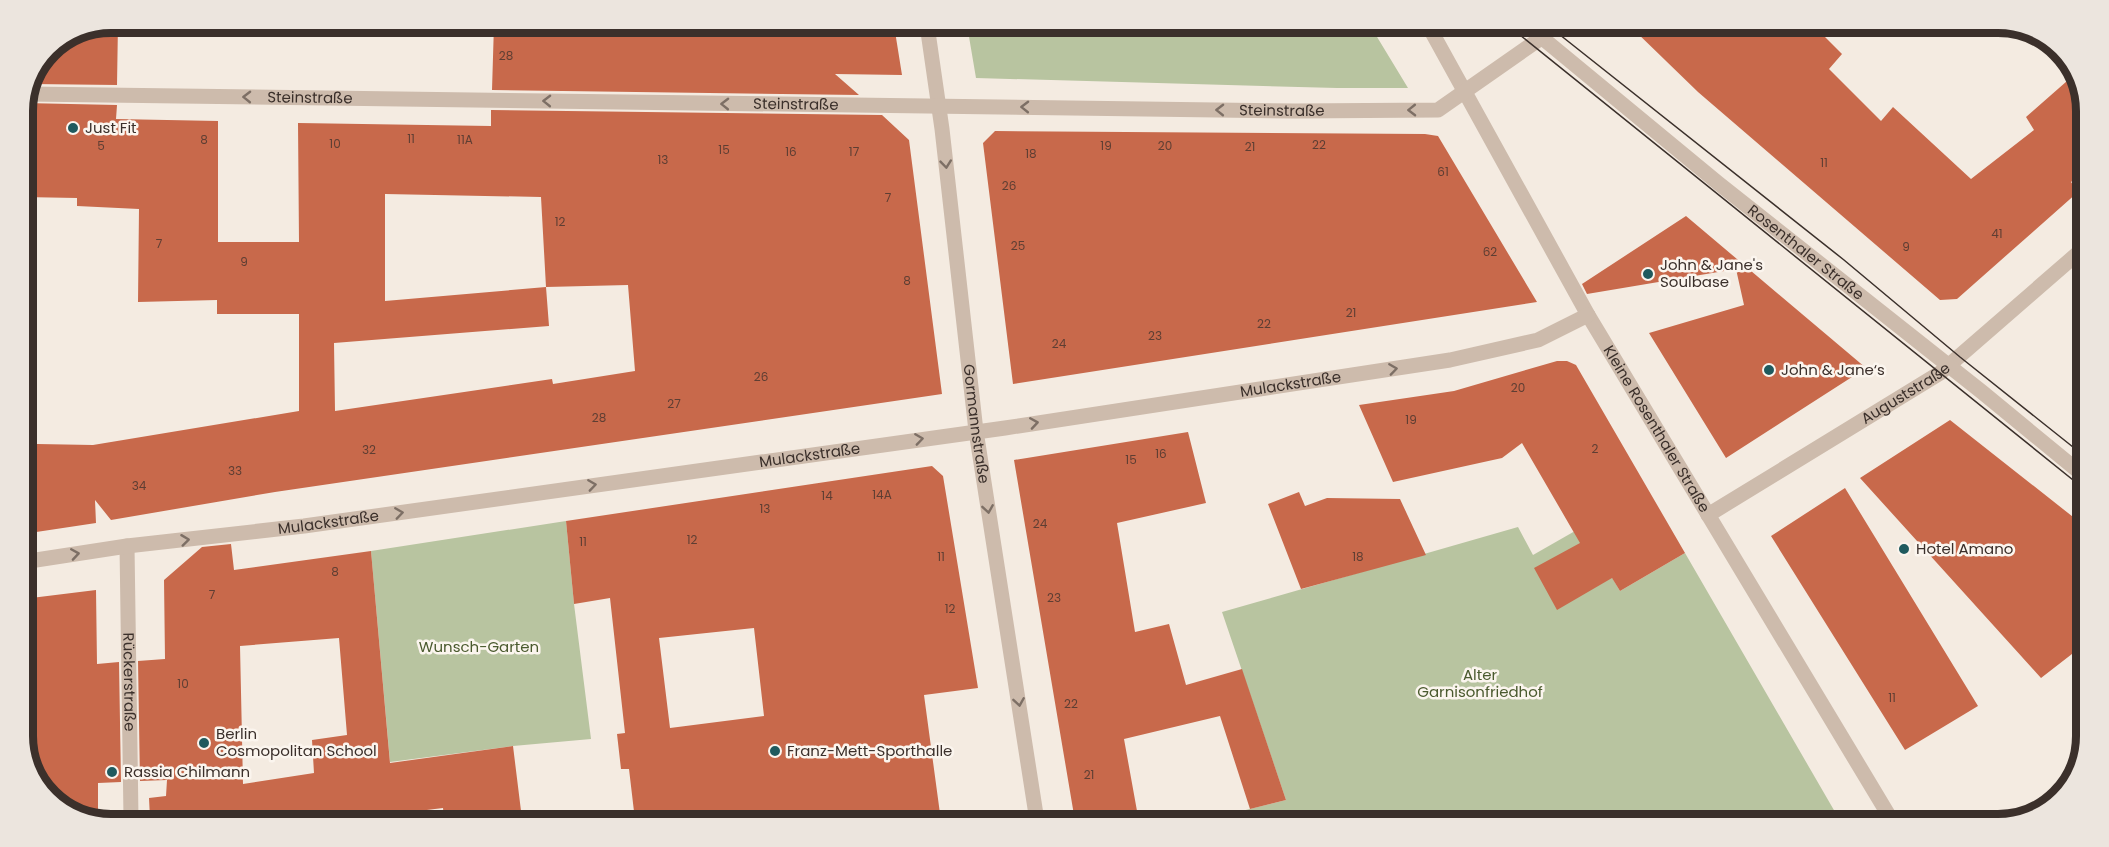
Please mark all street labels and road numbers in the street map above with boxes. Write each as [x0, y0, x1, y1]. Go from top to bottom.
street label: Steinstraße [267, 86, 353, 108]
street label: Steinstraße [753, 93, 839, 115]
street label: Steinstraße [1239, 99, 1325, 121]
street label: Rosenthaler Straße [1744, 199, 1869, 305]
street label: Kleine Rosenthaler Straße [1599, 341, 1715, 516]
street label: Auguststraße [1857, 358, 1955, 429]
street label: Gormannstraße [959, 363, 995, 485]
street label: Mulackstraße [1239, 366, 1342, 402]
street label: Mulackstraße [758, 437, 862, 472]
street label: Mulackstraße [277, 505, 380, 539]
street label: Rückerstraße [118, 632, 141, 732]

